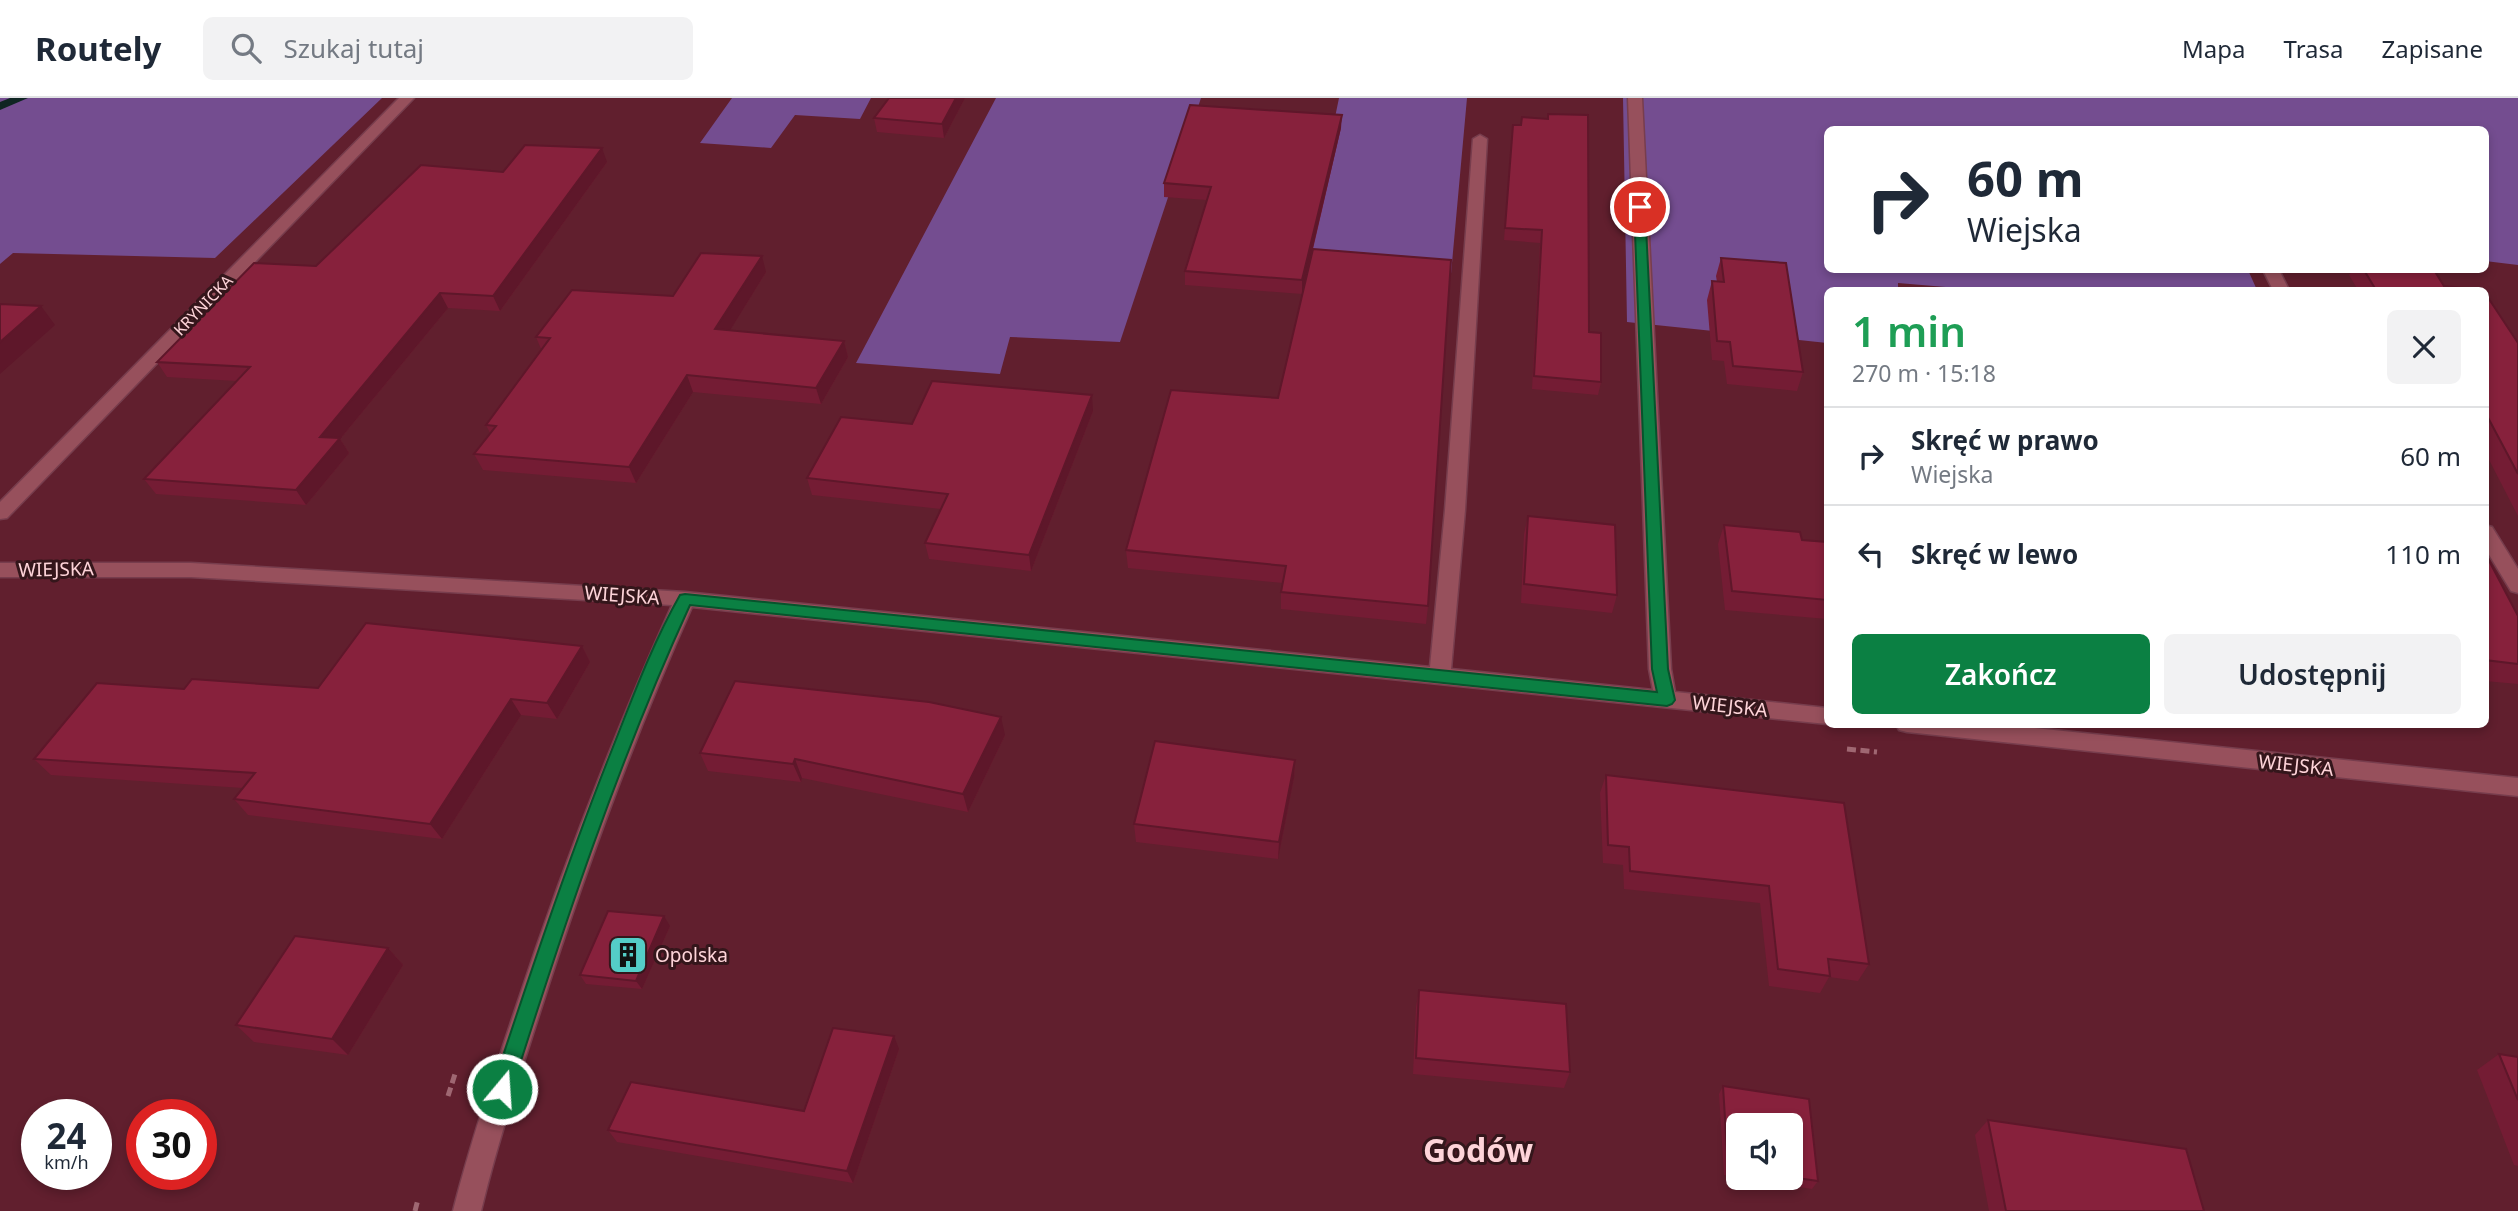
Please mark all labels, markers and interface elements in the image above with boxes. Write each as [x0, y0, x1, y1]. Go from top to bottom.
search box [203, 17, 693, 80]
text: Routely [35, 26, 161, 71]
icon: search [227, 29, 265, 67]
text: Szukaj tutaj [283, 30, 424, 66]
text: Mapa [2182, 32, 2246, 65]
text: Trasa [2284, 32, 2344, 65]
text: Zapisane [2382, 32, 2483, 65]
text: 60 m [1967, 145, 2084, 211]
icon: right [1852, 154, 1943, 245]
pin [1610, 177, 1670, 237]
icon: arrive [1621, 188, 1659, 226]
text: Wiejska [1967, 208, 2082, 251]
street label: KRYNICKA [168, 269, 238, 340]
text: 1 min [1852, 302, 1966, 359]
button: close [2387, 310, 2461, 384]
text: 270 m · 15:18 [1852, 357, 1996, 389]
text: Skręć w prawo [1911, 422, 2099, 458]
icon: right [1852, 437, 1890, 475]
text: 60 m [2400, 438, 2461, 474]
text: Wiejska [1911, 458, 1993, 490]
icon: left [1852, 535, 1890, 573]
text: Skręć w lewo [1911, 536, 2078, 572]
text: 110 m [2385, 536, 2461, 572]
street label: WIEJSKA [18, 555, 95, 583]
street label: WIEJSKA [584, 579, 661, 611]
button: Zakończ [1852, 634, 2150, 714]
button: Udostępnij [2164, 634, 2461, 714]
street label: WIEJSKA [1691, 689, 1770, 723]
street label: WIEJSKA [2257, 748, 2336, 782]
building icon: Opolska [607, 934, 649, 976]
place label: Opolska [655, 942, 728, 968]
position arrow [465, 1052, 539, 1126]
speed limit sign: 30 [126, 1099, 217, 1190]
text: 24 [46, 1112, 87, 1159]
map controls [1726, 1113, 1803, 1190]
button: sound [1726, 1113, 1803, 1190]
district label: Godów [1423, 1128, 1534, 1171]
text: km/h [44, 1150, 89, 1174]

